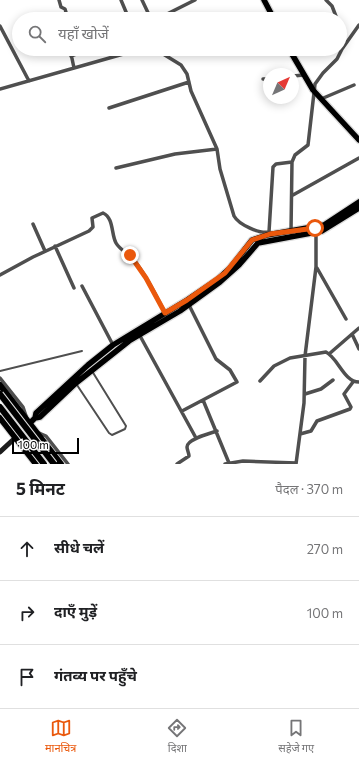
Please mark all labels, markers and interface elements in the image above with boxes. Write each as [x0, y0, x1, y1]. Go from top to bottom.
search box [12, 12, 347, 56]
icon: search [26, 23, 48, 45]
text: यहाँ खोजें [58, 24, 109, 42]
north arrow [263, 68, 299, 104]
route start [306, 219, 324, 237]
route end [121, 246, 139, 264]
scale bar [12, 436, 79, 455]
text: 100 m [18, 438, 49, 451]
text: 5 मिनट [16, 478, 65, 499]
text: पैदल · 370 m [275, 481, 343, 497]
icon: ahead [16, 538, 38, 560]
text: सीधे चलें [54, 538, 104, 556]
text: 270 m [307, 541, 343, 557]
icon: right [16, 602, 38, 624]
text: दाएँ मुड़ें [54, 602, 97, 620]
text: 100 m [307, 605, 343, 621]
icon: arrive [16, 666, 38, 688]
text: गंतव्य पर पहुँचे [54, 666, 137, 684]
tab: मानचित्र [45, 717, 76, 756]
tab: दिशा [166, 717, 188, 756]
tab: सहेजे गए [278, 717, 314, 756]

